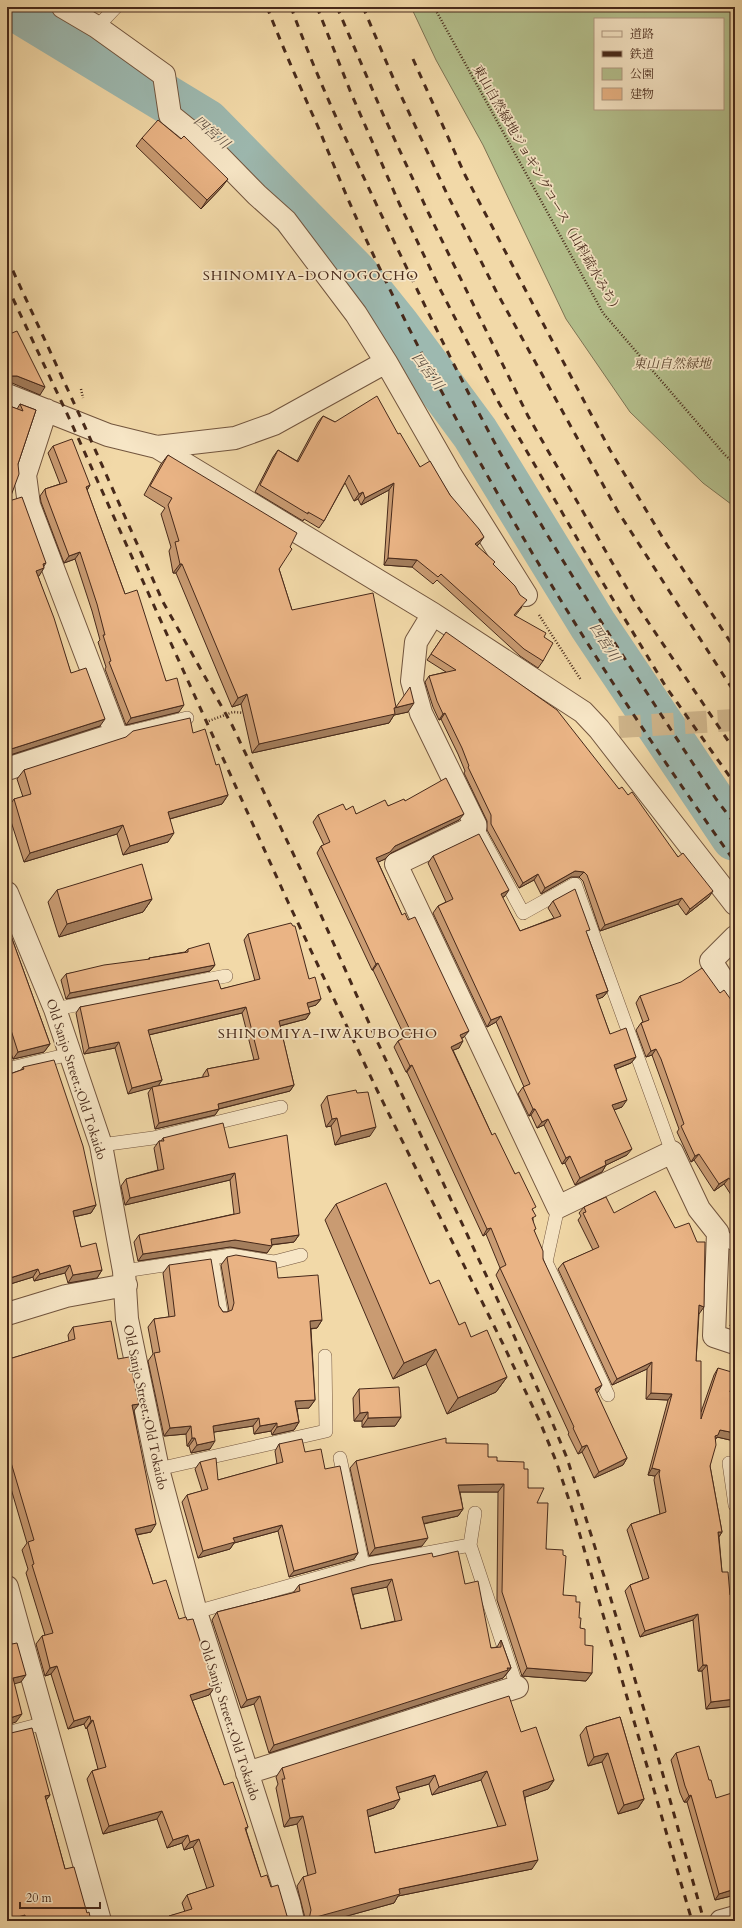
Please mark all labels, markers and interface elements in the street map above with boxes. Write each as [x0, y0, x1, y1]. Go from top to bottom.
legend [594, 18, 724, 110]
text: 道路 [630, 26, 654, 42]
text: 鉄道 [629, 46, 654, 62]
street label: 東山自然緑地ジョギングコース（山科疏水みち） [468, 62, 626, 317]
text: 公園 [630, 66, 654, 82]
text: 建物 [630, 86, 654, 102]
water label: 四宮川 [190, 111, 235, 155]
district label: SHINOMIYA-DONOGOCHO [203, 266, 419, 285]
water label: 四宮川 [407, 349, 449, 395]
park label: 東山自然緑地 [633, 355, 713, 373]
water label: 四宮川 [585, 619, 625, 667]
street label: Old Sanjo Street.;Old Tokaido [41, 997, 111, 1162]
district label: SHINOMIYA-IWAKUBOCHO [218, 1024, 438, 1043]
street label: Old Sanjo Street.;Old Tokaido [119, 1323, 171, 1491]
street label: Old Sanjo Street.;Old Tokaido [194, 1638, 264, 1803]
scale bar [20, 1884, 100, 1910]
text: 20 m [26, 1890, 53, 1906]

